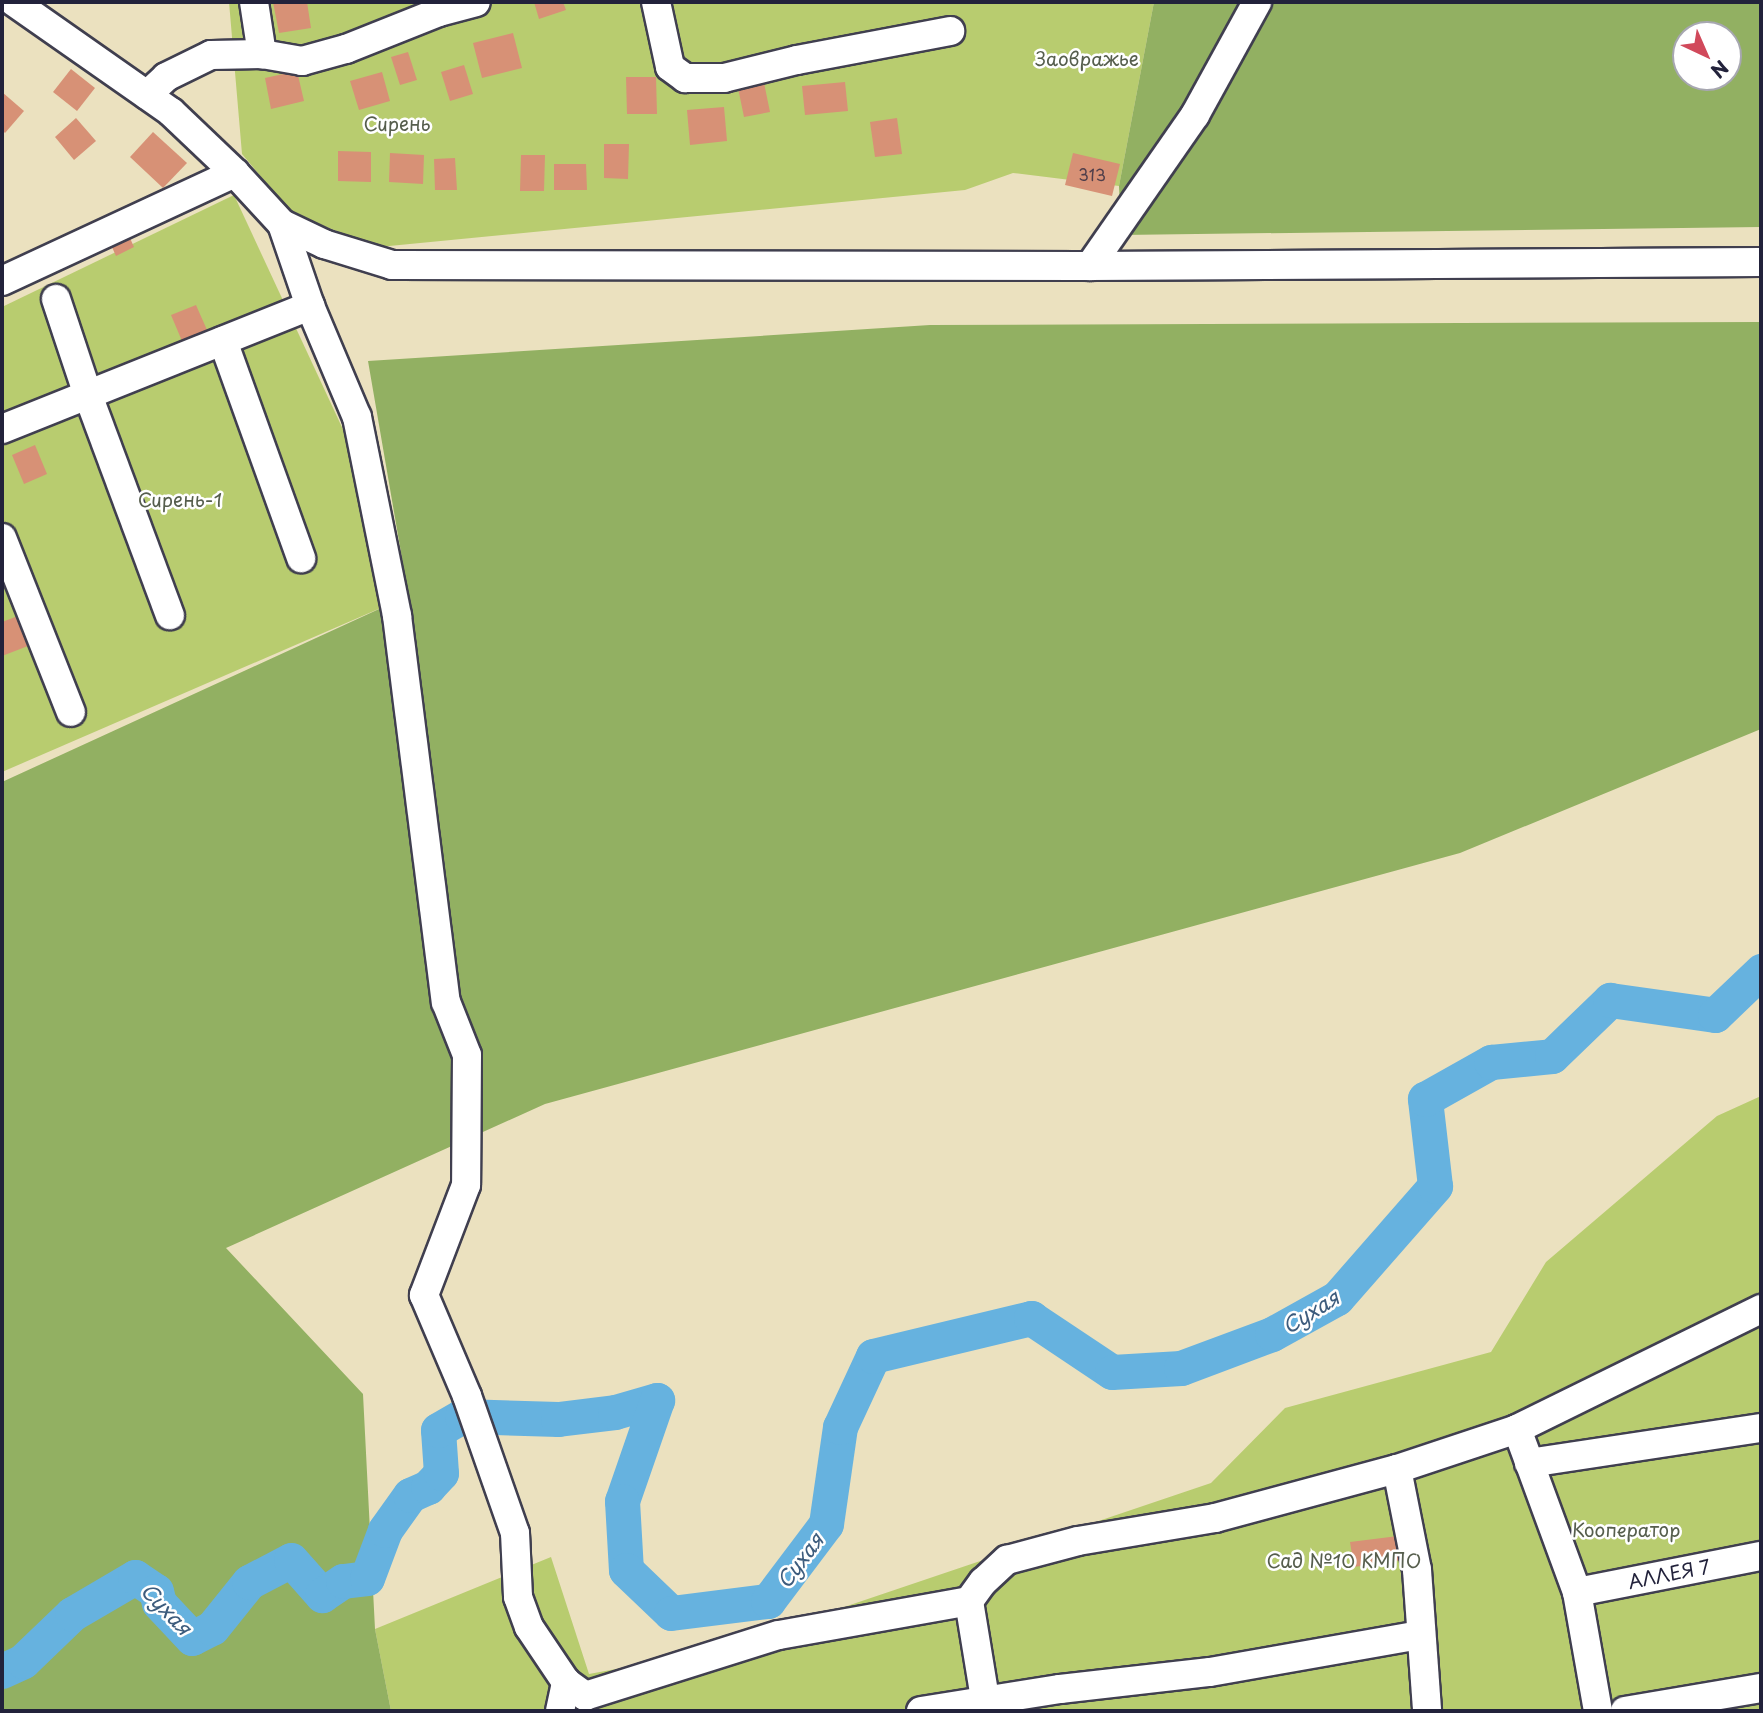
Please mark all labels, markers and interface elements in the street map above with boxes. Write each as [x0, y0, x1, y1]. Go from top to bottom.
north arrow [1672, 21, 1742, 91]
park label: Заовражье [1035, 48, 1139, 70]
text: N [1705, 54, 1735, 85]
park label: Сирень [364, 113, 430, 135]
house number: 313 [1078, 164, 1106, 184]
park label: Сирень-1 [138, 489, 222, 511]
water label: Сухая [1277, 1284, 1343, 1338]
park label: Кооператор [1572, 1519, 1680, 1541]
water label: Сухая [770, 1528, 828, 1592]
park label: Сад №10 КМПО [1266, 1550, 1422, 1572]
street label: АЛЛЕЯ 7 [1626, 1555, 1712, 1593]
water label: Сухая [136, 1577, 198, 1639]

